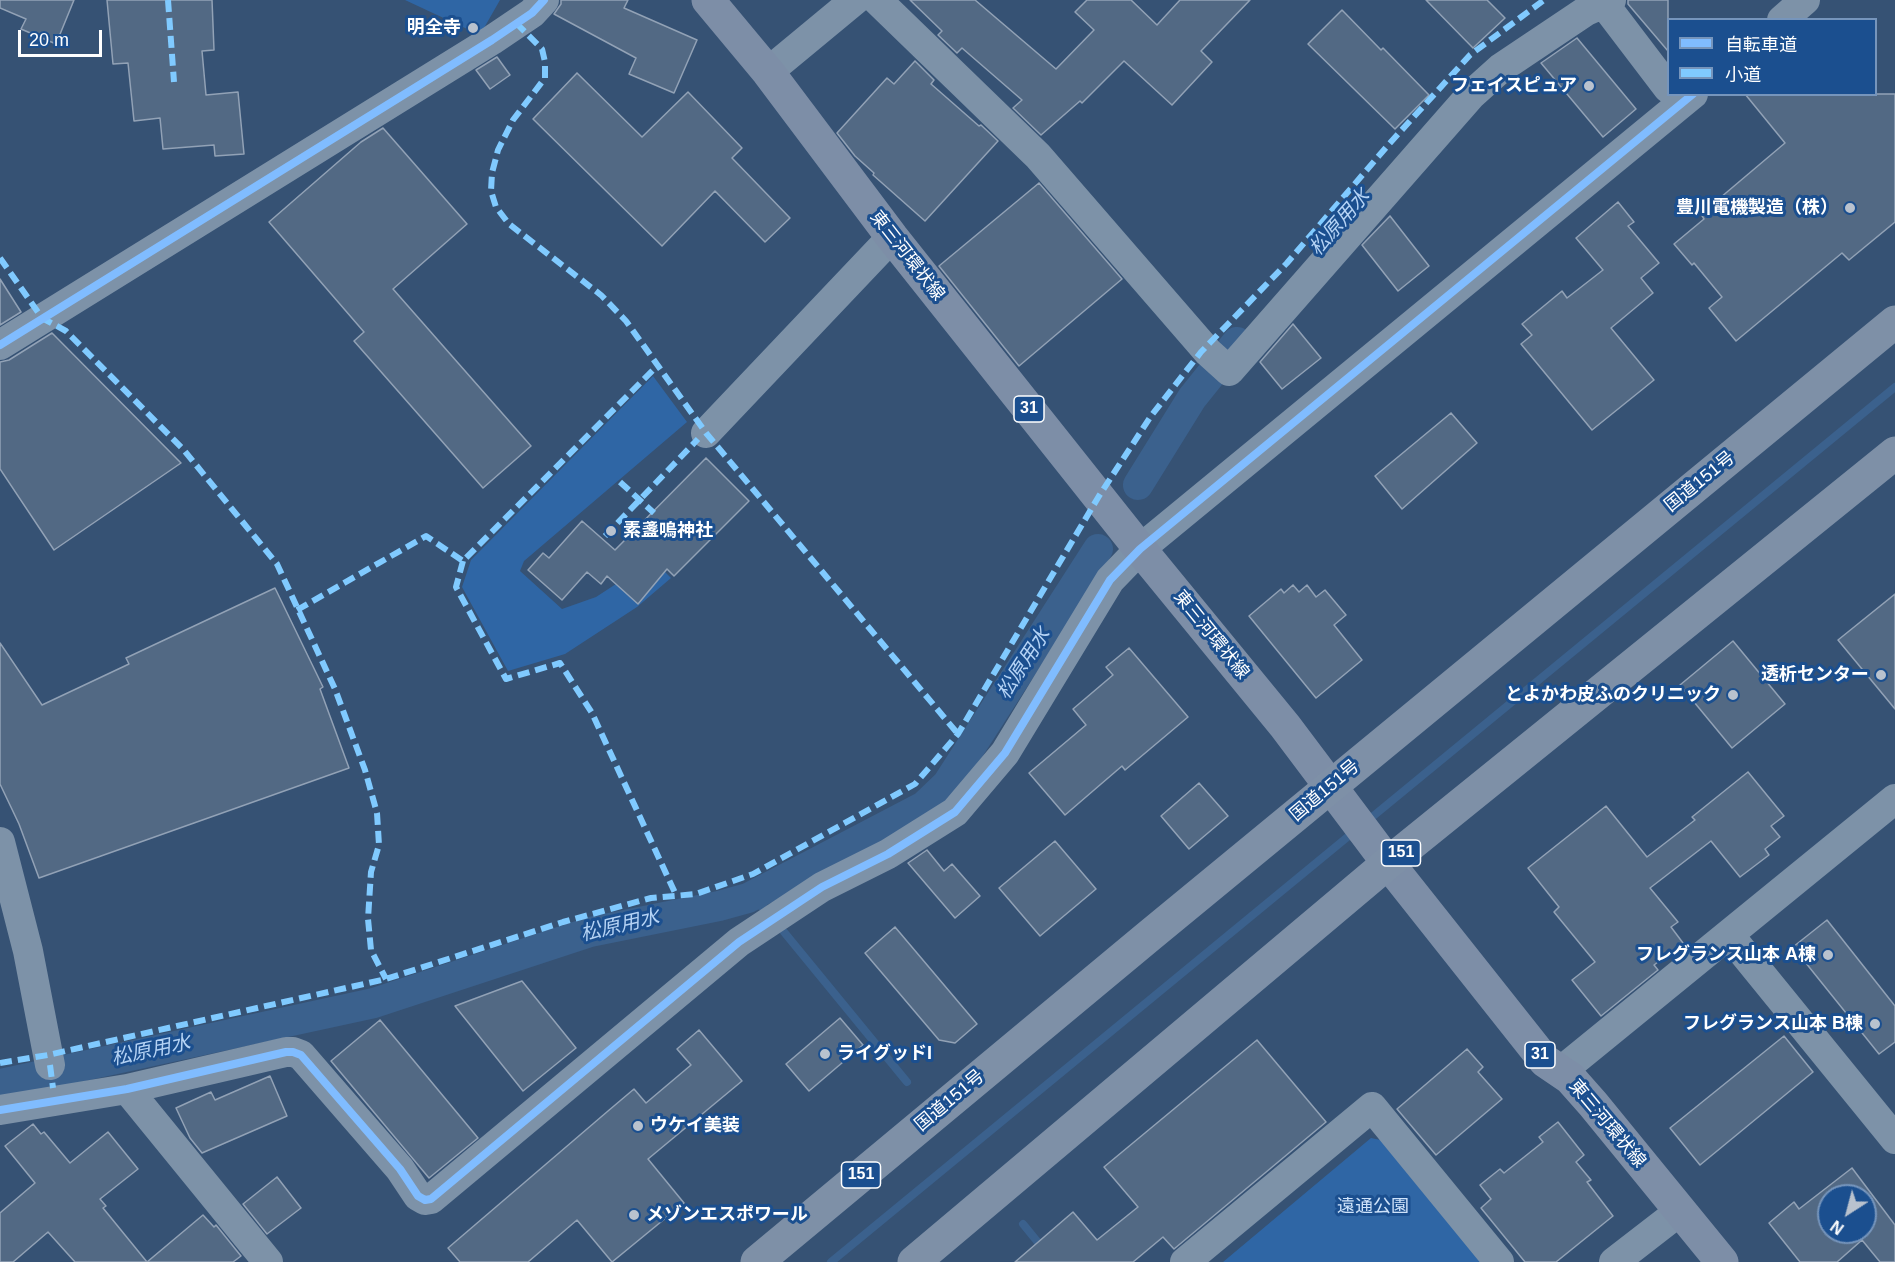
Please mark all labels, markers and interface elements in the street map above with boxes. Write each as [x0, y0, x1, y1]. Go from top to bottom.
place label: 明全寺 [407, 17, 461, 39]
scale bar [21, 18, 105, 56]
legend [1667, 18, 1877, 96]
marker: 明全寺 [466, 21, 480, 35]
text: 20 m [29, 30, 69, 50]
text: 自転車道 [1725, 35, 1797, 55]
text: 小道 [1725, 65, 1761, 85]
place label: フェイスピュア [1451, 75, 1577, 97]
marker: フェイスピュア [1582, 79, 1596, 93]
water label: 松原用水 [1305, 185, 1375, 261]
place label: 豊川電機製造（株） [1676, 197, 1838, 219]
marker: 豊川電機製造（株） [1843, 201, 1857, 215]
street label: 東三河環状線 [865, 207, 949, 305]
road number: 31 [1014, 396, 1044, 422]
street label: 国道151号 [1661, 447, 1739, 517]
place label: 素盞嗚神社 [623, 520, 713, 542]
marker: 素盞嗚神社 [604, 524, 618, 538]
street label: 東三河環状線 [1169, 586, 1253, 684]
water label: 松原用水 [992, 624, 1056, 704]
place label: 透析センター [1761, 664, 1869, 686]
marker: 透析センター [1874, 668, 1888, 682]
place label: とよかわ皮ふのクリニック [1505, 684, 1721, 706]
marker: とよかわ皮ふのクリニック [1726, 688, 1740, 702]
street label: 国道151号 [1286, 756, 1364, 826]
road number: 151 [1382, 840, 1420, 866]
water label: 松原用水 [578, 905, 662, 947]
place label: フレグランス山本 A棟 [1636, 944, 1816, 966]
marker: フレグランス山本 A棟 [1821, 948, 1835, 962]
place label: フレグランス山本 B棟 [1683, 1013, 1863, 1035]
marker: フレグランス山本 B棟 [1868, 1017, 1882, 1031]
water label: 松原用水 [109, 1031, 193, 1071]
road number: 31 [1525, 1042, 1555, 1068]
place label: ライグッドI [837, 1043, 932, 1065]
marker: ライグッドI [818, 1047, 832, 1061]
street label: 国道151号 [911, 1066, 989, 1136]
street label: 東三河環状線 [1564, 1076, 1650, 1172]
place label: ウケイ美装 [650, 1115, 740, 1137]
marker: ウケイ美装 [631, 1119, 645, 1133]
road number: 151 [842, 1162, 880, 1188]
north arrow [1817, 1184, 1877, 1244]
park label: 遠通公園 [1337, 1196, 1409, 1218]
place label: メゾンエスポワール [646, 1204, 808, 1226]
marker: メゾンエスポワール [627, 1208, 641, 1222]
text: N [1828, 1217, 1847, 1238]

